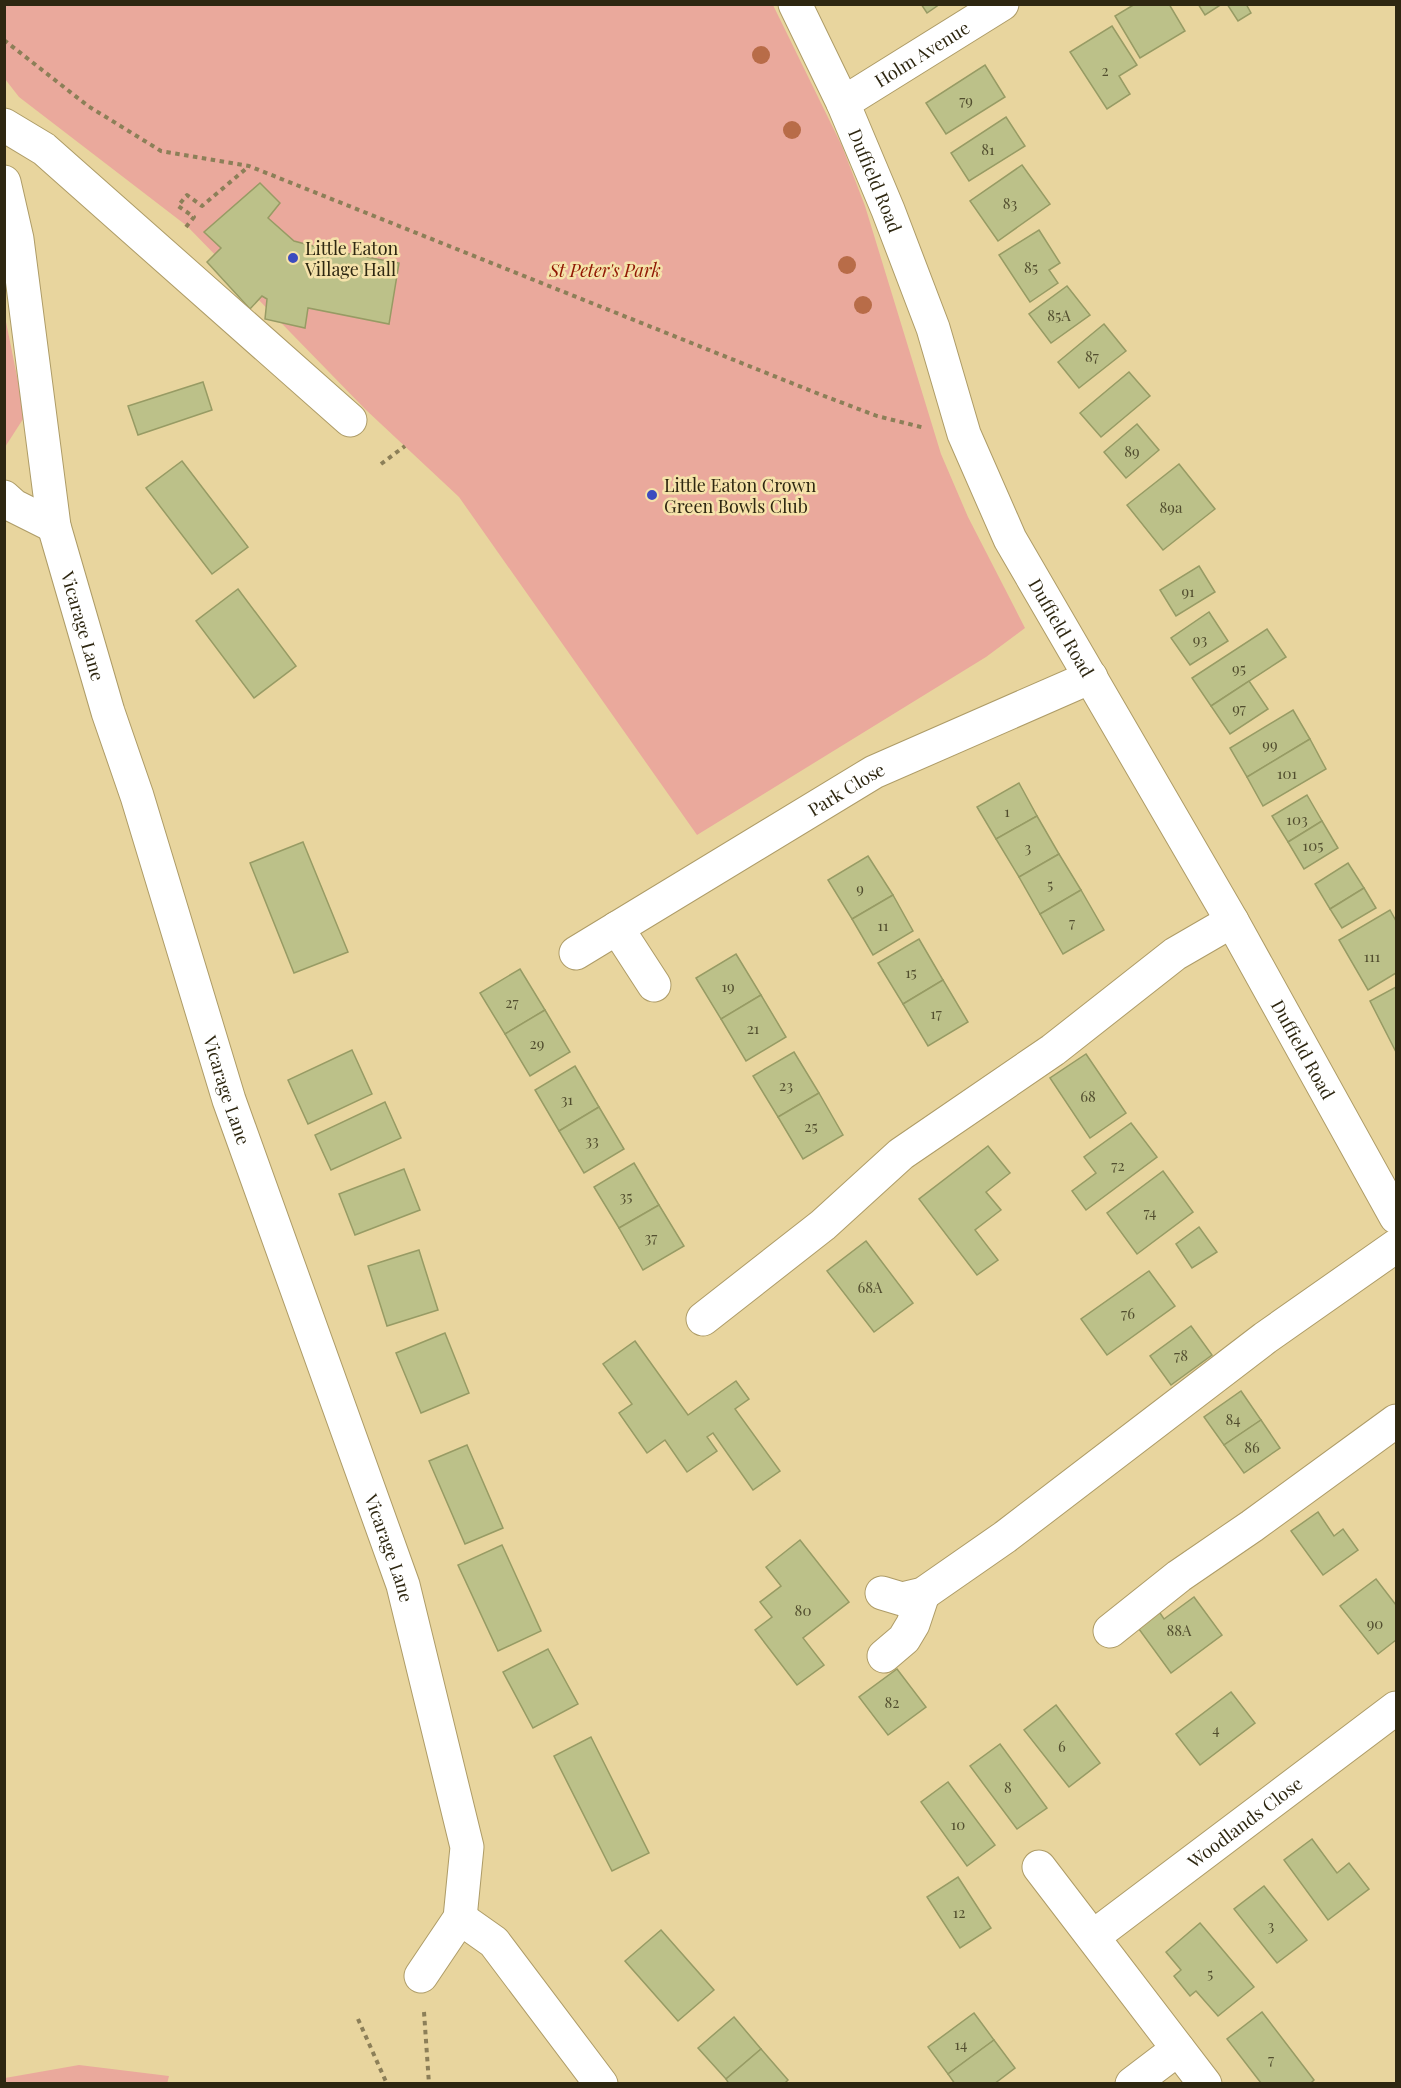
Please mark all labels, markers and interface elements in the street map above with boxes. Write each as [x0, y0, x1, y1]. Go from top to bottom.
street label: Holm Avenue [870, 15, 974, 92]
house number: 2 [1101, 60, 1109, 80]
house number: 79 [959, 90, 973, 110]
street label: Duffield Road [843, 125, 908, 236]
house number: 81 [981, 139, 995, 159]
house number: 83 [1003, 193, 1017, 213]
place label: Little Eaton Village Hall [304, 236, 399, 281]
marker: Little Eaton Village Hall [286, 251, 300, 265]
house number: 85 [1024, 257, 1038, 277]
park label: St Peter's Park [548, 258, 661, 282]
house number: 85A [1047, 305, 1071, 325]
house number: 87 [1085, 346, 1099, 366]
house number: 89 [1124, 441, 1140, 461]
place label: Little Eaton Crown Green Bowls Club [664, 473, 816, 518]
marker: Little Eaton Crown Green Bowls Club [645, 488, 659, 502]
house number: 89a [1160, 497, 1183, 517]
street label: Vicarage Lane [55, 567, 110, 684]
street label: Duffield Road [1023, 574, 1100, 682]
house number: 91 [1181, 581, 1195, 601]
house number: 93 [1193, 629, 1207, 649]
house number: 95 [1232, 658, 1246, 678]
house number: 97 [1232, 698, 1246, 718]
house number: 99 [1262, 734, 1278, 754]
street label: Park Close [803, 757, 888, 821]
house number: 101 [1277, 763, 1297, 783]
house number: 1 [1004, 801, 1010, 821]
house number: 103 [1286, 809, 1308, 829]
house number: 105 [1303, 835, 1323, 855]
house number: 3 [1025, 837, 1032, 857]
house number: 5 [1047, 874, 1053, 894]
house number: 9 [856, 878, 864, 898]
house number: 7 [1069, 912, 1075, 932]
house number: 11 [877, 915, 889, 935]
house number: 111 [1364, 946, 1381, 966]
house number: 15 [905, 962, 917, 982]
house number: 19 [721, 976, 735, 996]
house number: 27 [505, 992, 519, 1012]
street label: Duffield Road [1266, 995, 1341, 1104]
house number: 17 [930, 1003, 942, 1023]
house number: 21 [747, 1018, 760, 1038]
street label: Vicarage Lane [198, 1032, 256, 1148]
house number: 29 [530, 1033, 544, 1053]
house number: 23 [779, 1075, 793, 1095]
house number: 68 [1080, 1086, 1096, 1106]
house number: 31 [561, 1089, 574, 1109]
house number: 25 [804, 1116, 818, 1136]
house number: 33 [585, 1130, 599, 1150]
house number: 72 [1111, 1155, 1125, 1175]
house number: 35 [620, 1186, 633, 1206]
house number: 74 [1144, 1202, 1157, 1222]
house number: 37 [645, 1227, 657, 1247]
house number: 68A [857, 1277, 883, 1297]
house number: 76 [1121, 1303, 1135, 1323]
house number: 78 [1174, 1345, 1188, 1365]
house number: 84 [1225, 1409, 1241, 1429]
house number: 86 [1244, 1437, 1260, 1457]
street label: Vicarage Lane [359, 1490, 419, 1605]
house number: 80 [795, 1600, 811, 1620]
house number: 90 [1367, 1613, 1383, 1633]
house number: 88A [1166, 1620, 1192, 1640]
house number: 82 [885, 1692, 900, 1712]
house number: 4 [1212, 1719, 1220, 1739]
house number: 6 [1058, 1736, 1066, 1756]
street label: Woodlands Close [1182, 1771, 1307, 1874]
house number: 8 [1004, 1777, 1012, 1797]
house number: 10 [951, 1814, 965, 1834]
house number: 12 [953, 1902, 965, 1922]
house number: 3 [1268, 1915, 1275, 1935]
house number: 5 [1207, 1963, 1213, 1983]
house number: 14 [955, 2034, 967, 2054]
house number: 7 [1268, 2049, 1274, 2069]

